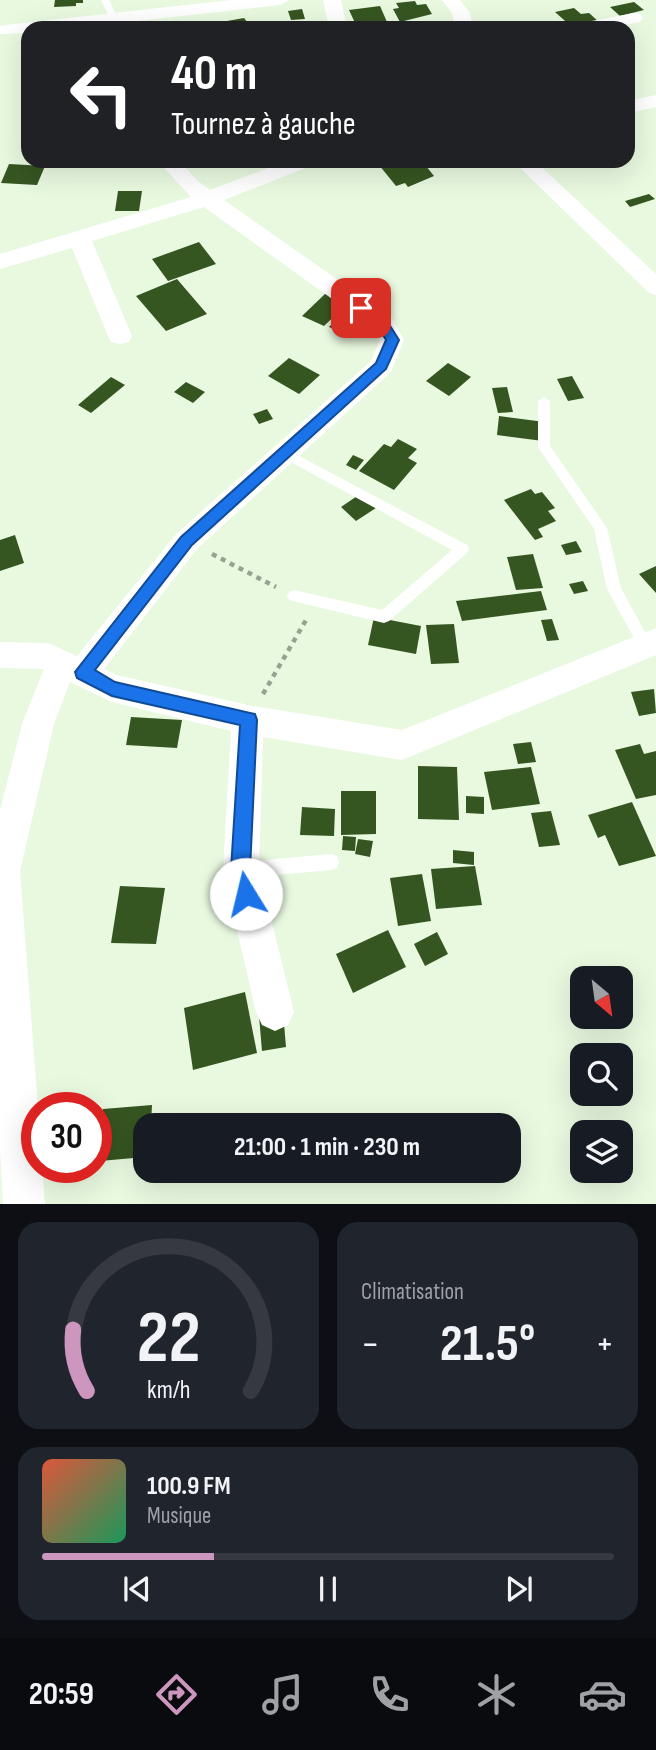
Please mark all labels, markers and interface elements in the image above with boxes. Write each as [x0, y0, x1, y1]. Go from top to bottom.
text: 40 m [171, 45, 257, 104]
icon: left [56, 49, 147, 140]
text: Tournez à gauche [171, 105, 356, 144]
pin [331, 278, 391, 338]
icon: arrive [342, 289, 380, 327]
position arrow [209, 857, 283, 931]
north arrow [570, 966, 634, 1029]
map controls [570, 966, 633, 1183]
button: search [570, 1043, 633, 1106]
speed limit sign: 30 [21, 1092, 112, 1183]
button: layers [570, 1120, 633, 1183]
text: 21:00 · 1 min · 230 m [234, 1132, 420, 1163]
text: Climatisation [361, 1278, 464, 1306]
text: 22 [137, 1296, 200, 1384]
text: 21.5° [440, 1313, 535, 1376]
text: − [361, 1322, 380, 1367]
text: + [595, 1322, 614, 1367]
text: km/h [147, 1375, 190, 1406]
text: 100.9 FM [147, 1471, 231, 1502]
text: Musique [147, 1502, 211, 1530]
icon: previous [118, 1570, 156, 1608]
icon: pause [309, 1570, 347, 1608]
icon: next [500, 1570, 538, 1608]
icon: directions [152, 1670, 201, 1719]
icon: music [258, 1670, 307, 1719]
icon: phone [365, 1670, 414, 1719]
icon: climate [472, 1670, 521, 1719]
icon: car [578, 1670, 627, 1719]
text: 20:59 [29, 1675, 94, 1714]

